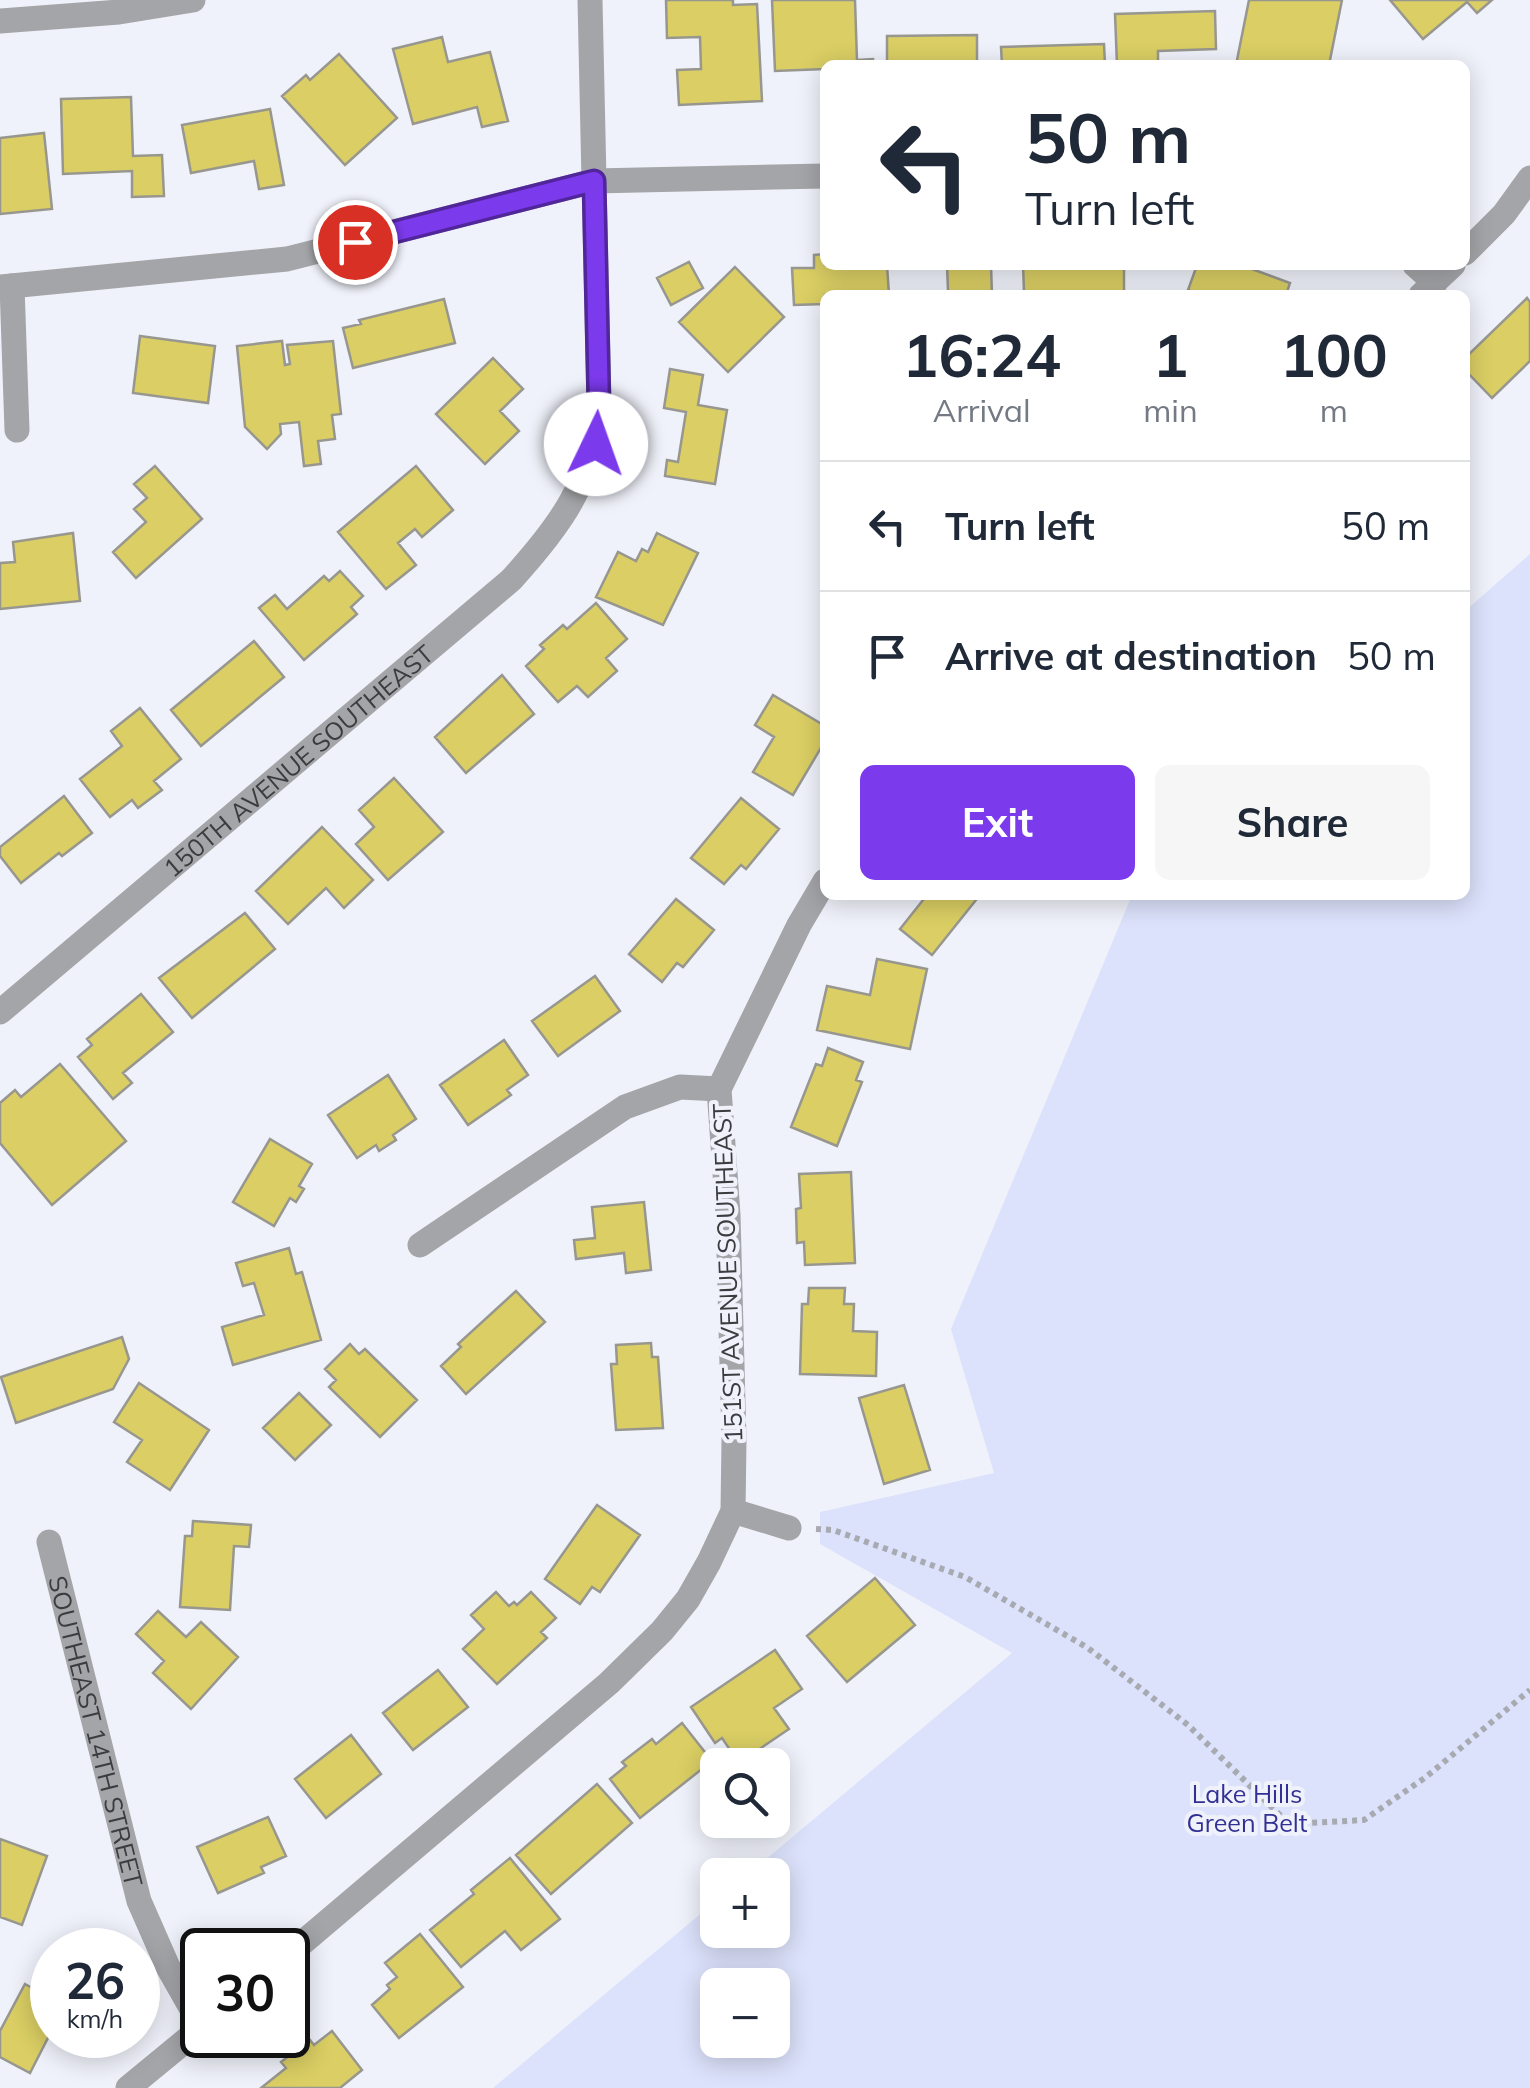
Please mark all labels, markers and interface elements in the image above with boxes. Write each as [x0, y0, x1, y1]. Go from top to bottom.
text: 50 m [1025, 93, 1191, 181]
icon: left [860, 100, 990, 230]
text: Turn left [1025, 180, 1194, 236]
pin [313, 200, 398, 285]
icon: arrive [328, 215, 383, 270]
text: 16:24 [902, 317, 1061, 392]
text: 1 [1152, 317, 1188, 392]
text: 100 [1280, 317, 1388, 392]
text: Arrival [933, 390, 1031, 430]
text: min [1143, 390, 1198, 430]
text: m [1320, 390, 1348, 430]
position arrow [544, 392, 648, 496]
icon: left [860, 499, 915, 554]
text: Turn left [945, 502, 1095, 550]
text: 50 m [1341, 502, 1430, 550]
icon: arrive [860, 629, 915, 684]
text: Arrive at destination [945, 632, 1317, 680]
text: 50 m [1347, 632, 1436, 680]
street label: 150TH AVENUE SOUTHEAST [157, 637, 439, 883]
button: Exit [860, 765, 1135, 880]
button: Share [1155, 765, 1430, 880]
street label: 151ST AVENUE SOUTHEAST [706, 1103, 748, 1443]
street label: SOUTHEAST 14TH STREET [43, 1572, 150, 1890]
map controls [700, 1748, 790, 2058]
button: search [700, 1748, 790, 1838]
park label: Lake Hills Green Belt [1187, 1778, 1308, 1838]
button: + [700, 1858, 790, 1948]
speed limit sign: 30 [180, 1928, 310, 2058]
text: 26 [65, 1949, 125, 2012]
button: − [700, 1968, 790, 2058]
text: km/h [67, 2003, 123, 2034]

